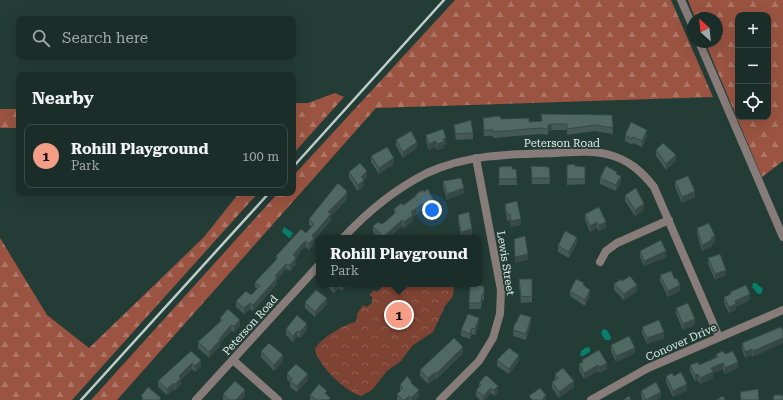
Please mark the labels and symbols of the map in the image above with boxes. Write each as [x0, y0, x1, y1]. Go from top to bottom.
north arrow [687, 12, 723, 48]
street label: Peterson Road [524, 137, 600, 150]
your location [422, 200, 442, 220]
street label: Lewis Street [494, 230, 517, 296]
street label: Peterson Road [220, 293, 281, 358]
pin: 1 [386, 300, 412, 330]
street label: Conover Drive [644, 321, 719, 364]

